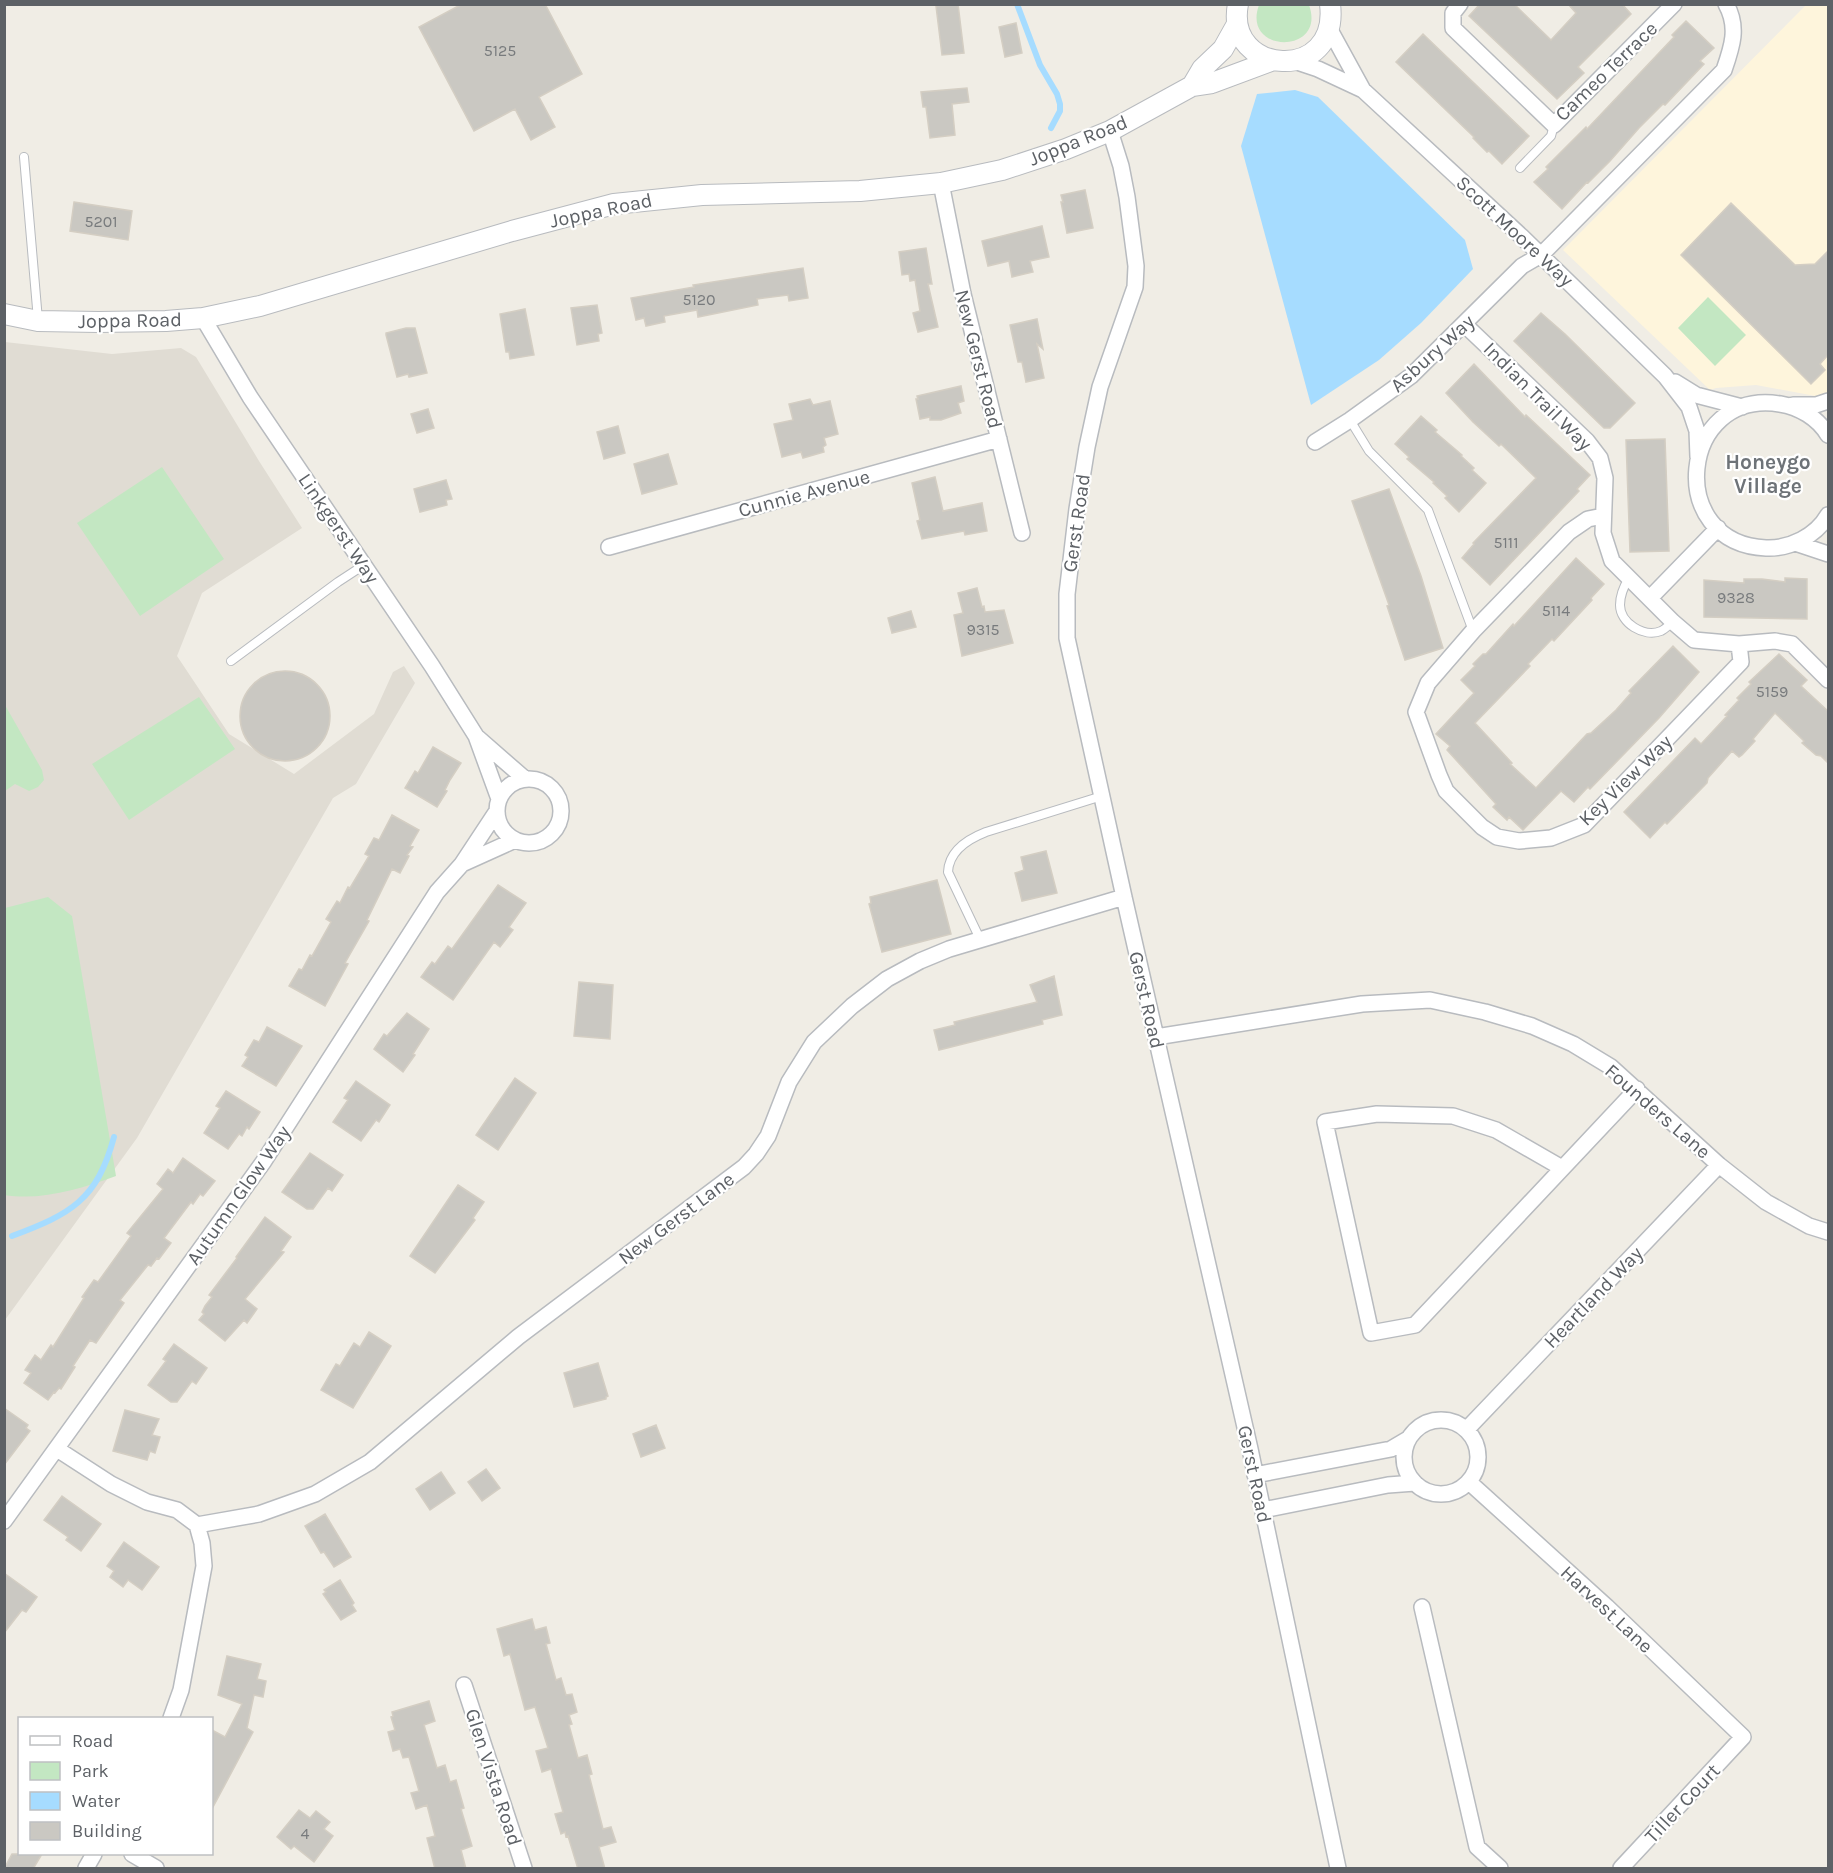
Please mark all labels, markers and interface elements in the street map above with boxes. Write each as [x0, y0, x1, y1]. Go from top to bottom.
street label: Cameo Terrace [1551, 17, 1662, 126]
house number: 5125 [484, 41, 516, 60]
street label: Joppa Road [1026, 110, 1131, 171]
street label: Scott Moore Way [1451, 171, 1578, 292]
street label: Joppa Road [548, 188, 654, 233]
house number: 5201 [84, 212, 118, 231]
street label: New Gerst Road [950, 287, 1007, 431]
house number: 5120 [682, 290, 716, 309]
street label: Joppa Road [78, 308, 182, 333]
street label: Asbury Way [1386, 310, 1479, 397]
street label: Indian Trail Way [1479, 337, 1597, 455]
district label: Honeygo Village [1725, 450, 1811, 498]
street label: Cunnie Avenue [736, 465, 872, 522]
street label: Linkgerst Way [293, 469, 384, 588]
street label: Gerst Road [1058, 472, 1095, 574]
house number: 5111 [1494, 533, 1518, 552]
house number: 9328 [1717, 588, 1755, 607]
house number: 5114 [1542, 601, 1570, 620]
house number: 9315 [966, 620, 1000, 639]
house number: 5159 [1756, 682, 1788, 701]
street label: Key View Way [1574, 730, 1677, 831]
street label: Gerst Road [1124, 949, 1169, 1051]
street label: Founders Lane [1600, 1059, 1715, 1163]
street label: Autumn Glow Way [182, 1121, 295, 1269]
street label: New Gerst Lane [614, 1167, 739, 1269]
street label: Heartland Way [1539, 1242, 1648, 1353]
street label: Gerst Road [1233, 1423, 1276, 1525]
street label: Harvest Lane [1556, 1561, 1657, 1658]
street label: Glen Vista Road [461, 1706, 526, 1849]
legend [18, 1717, 213, 1855]
text: Road [72, 1730, 113, 1752]
street label: Tiller Court [1640, 1759, 1725, 1848]
text: Park [72, 1760, 109, 1782]
text: Water [72, 1790, 120, 1812]
text: Building [72, 1820, 142, 1842]
house number: 4 [301, 1824, 310, 1843]

